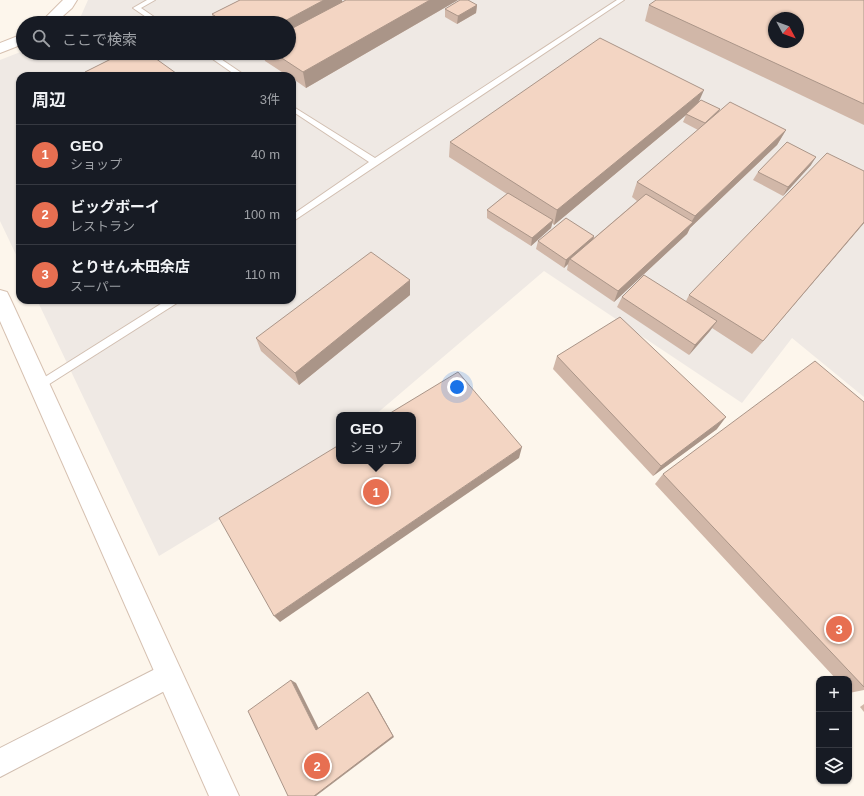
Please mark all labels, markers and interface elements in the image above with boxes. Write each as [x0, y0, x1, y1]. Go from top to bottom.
north arrow [768, 12, 804, 48]
search box [16, 16, 296, 60]
icon: search [30, 27, 52, 49]
text: ここで検索 [62, 31, 137, 48]
text: 周辺 [32, 91, 66, 110]
text: 3件 [260, 92, 280, 107]
text: GEO [70, 137, 103, 154]
text: 1 [41, 147, 49, 162]
text: 40 m [251, 147, 280, 162]
text: ショップ [70, 157, 122, 172]
text: ビッグボーイ [70, 198, 160, 215]
text: 2 [41, 207, 49, 222]
text: 100 m [244, 207, 280, 222]
text: レストラン [70, 219, 135, 234]
text: とりせん木田余店 [70, 258, 190, 275]
text: 3 [41, 267, 49, 282]
text: 110 m [245, 267, 280, 282]
text: スーパー [70, 279, 122, 294]
your location [447, 377, 467, 397]
popup [336, 412, 416, 464]
text: GEO [350, 420, 383, 437]
text: ショップ [350, 440, 402, 455]
pin: 1 [363, 477, 389, 507]
pin: 3 [826, 614, 852, 644]
map controls [816, 676, 852, 784]
button: + [816, 676, 852, 712]
button: − [816, 712, 852, 748]
button: layers [816, 748, 852, 784]
pin: 2 [304, 751, 330, 781]

